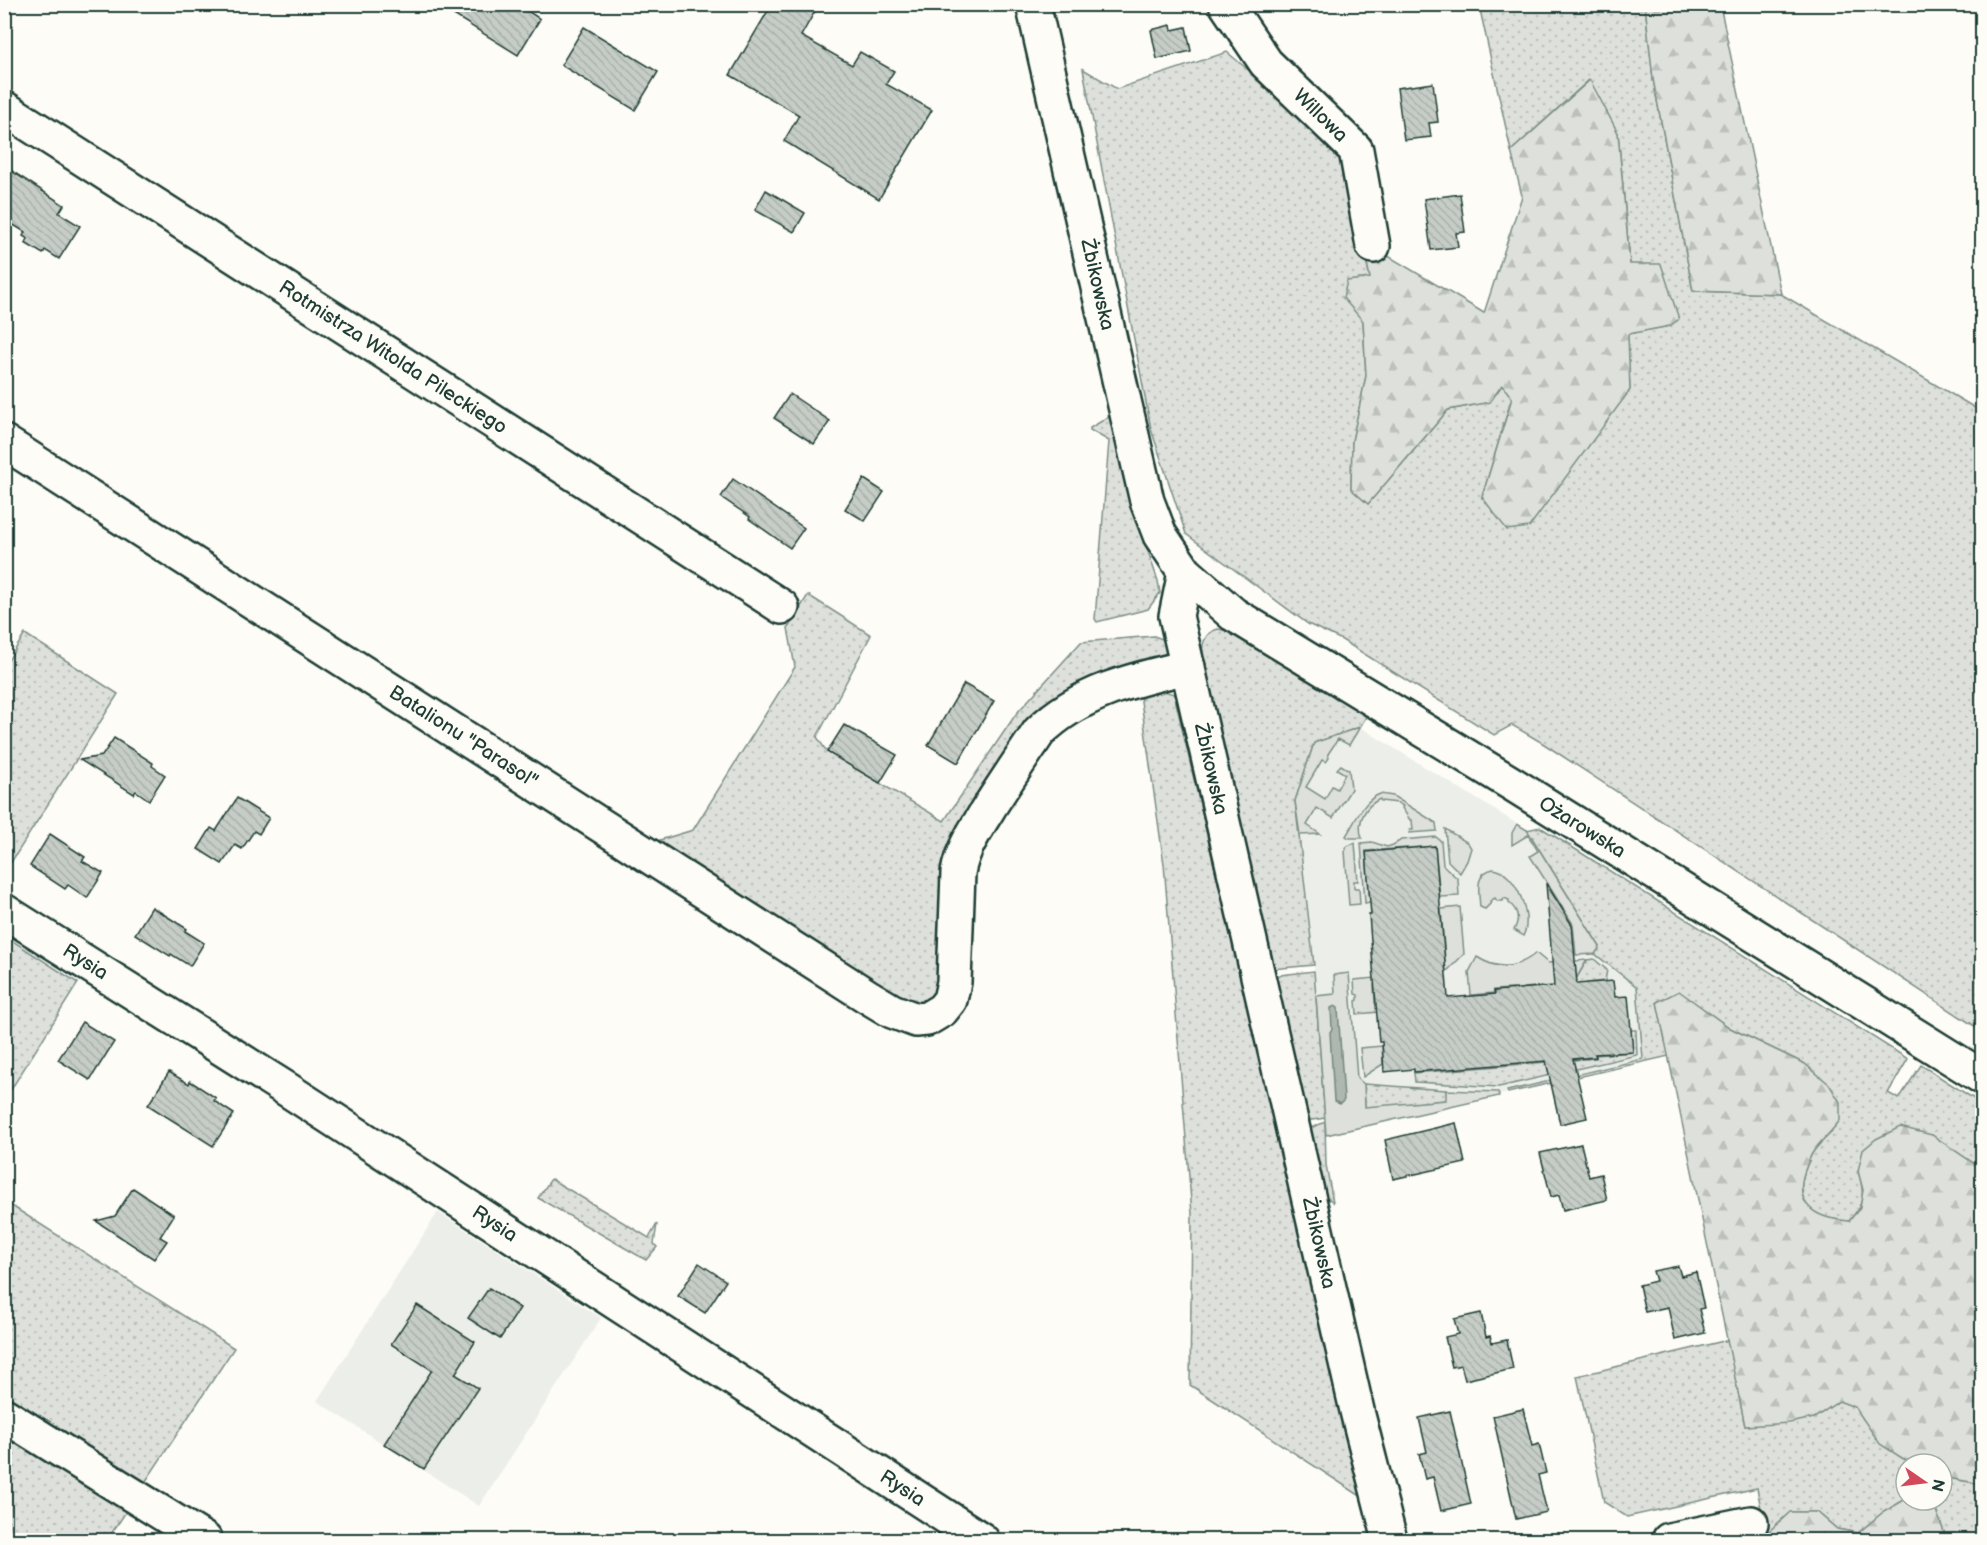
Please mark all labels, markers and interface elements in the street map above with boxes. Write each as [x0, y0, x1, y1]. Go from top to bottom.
street label: Willowa [1288, 84, 1353, 147]
street label: Żbikowska [1075, 235, 1119, 333]
street label: Rotmistrza Witolda Pileckiego [274, 275, 512, 439]
street label: Batalionu "Parasol" [385, 680, 542, 794]
street label: Żbikowska [1189, 720, 1233, 817]
street label: Ożarowska [1534, 791, 1630, 864]
street label: Rysia [58, 939, 112, 985]
street label: Żbikowska [1297, 1194, 1341, 1291]
street label: Rysia [467, 1201, 522, 1247]
north arrow [1894, 1452, 1954, 1512]
street label: Rysia [875, 1465, 930, 1512]
text: N [1926, 1477, 1948, 1493]

